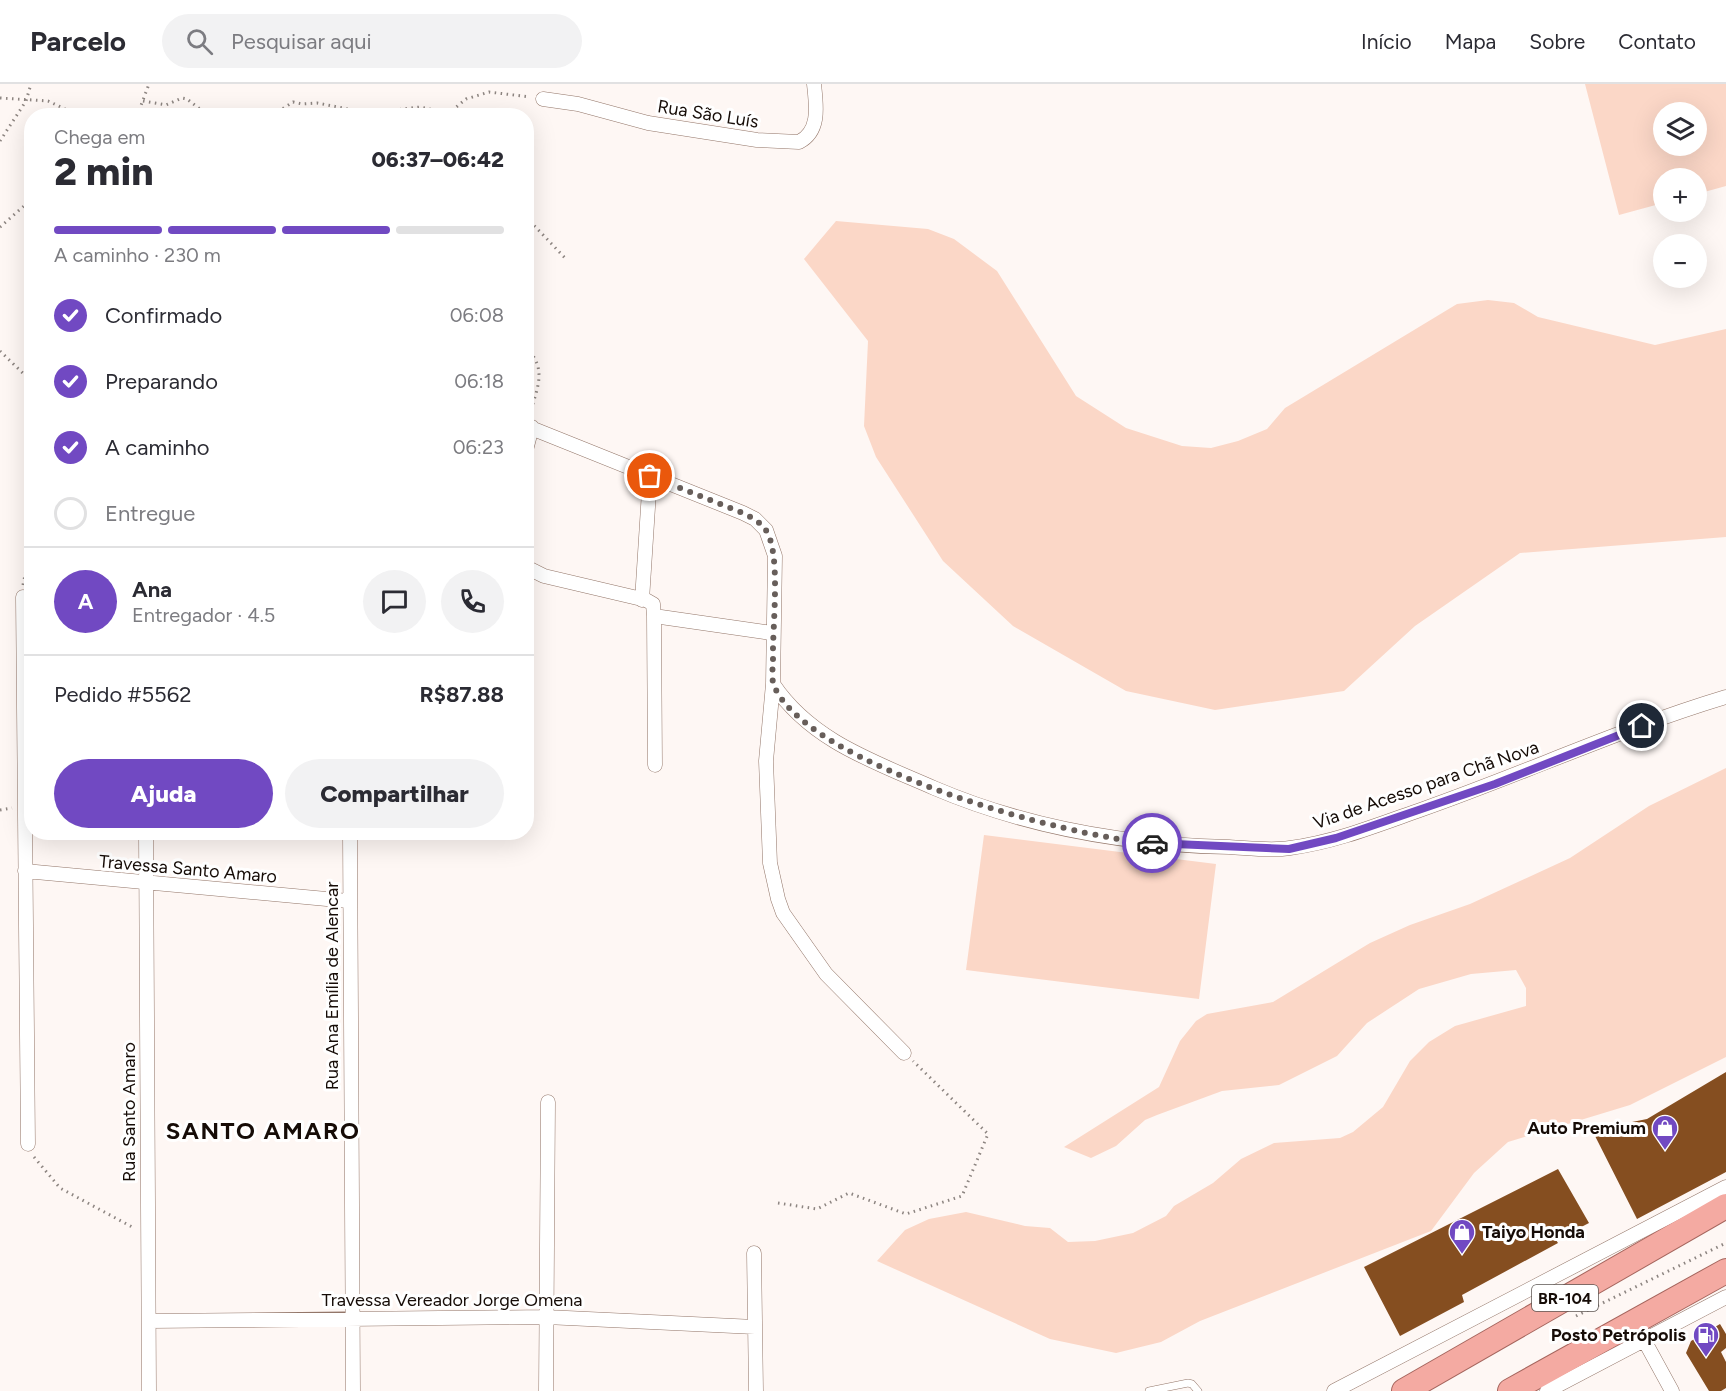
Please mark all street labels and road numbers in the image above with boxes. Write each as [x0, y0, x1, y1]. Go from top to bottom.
street label: Rua São Luís [656, 95, 760, 133]
street label: Via de Acesso para Chã Nova [1310, 736, 1542, 834]
street label: Travessa Santo Amaro [98, 850, 278, 888]
street label: Rua Ana Emília de Alencar [321, 882, 343, 1090]
street label: Rua Santo Amaro [118, 1042, 140, 1182]
road number: BR-104 [1532, 1285, 1598, 1311]
street label: Travessa Vereador Jorge Omena [322, 1289, 582, 1311]

